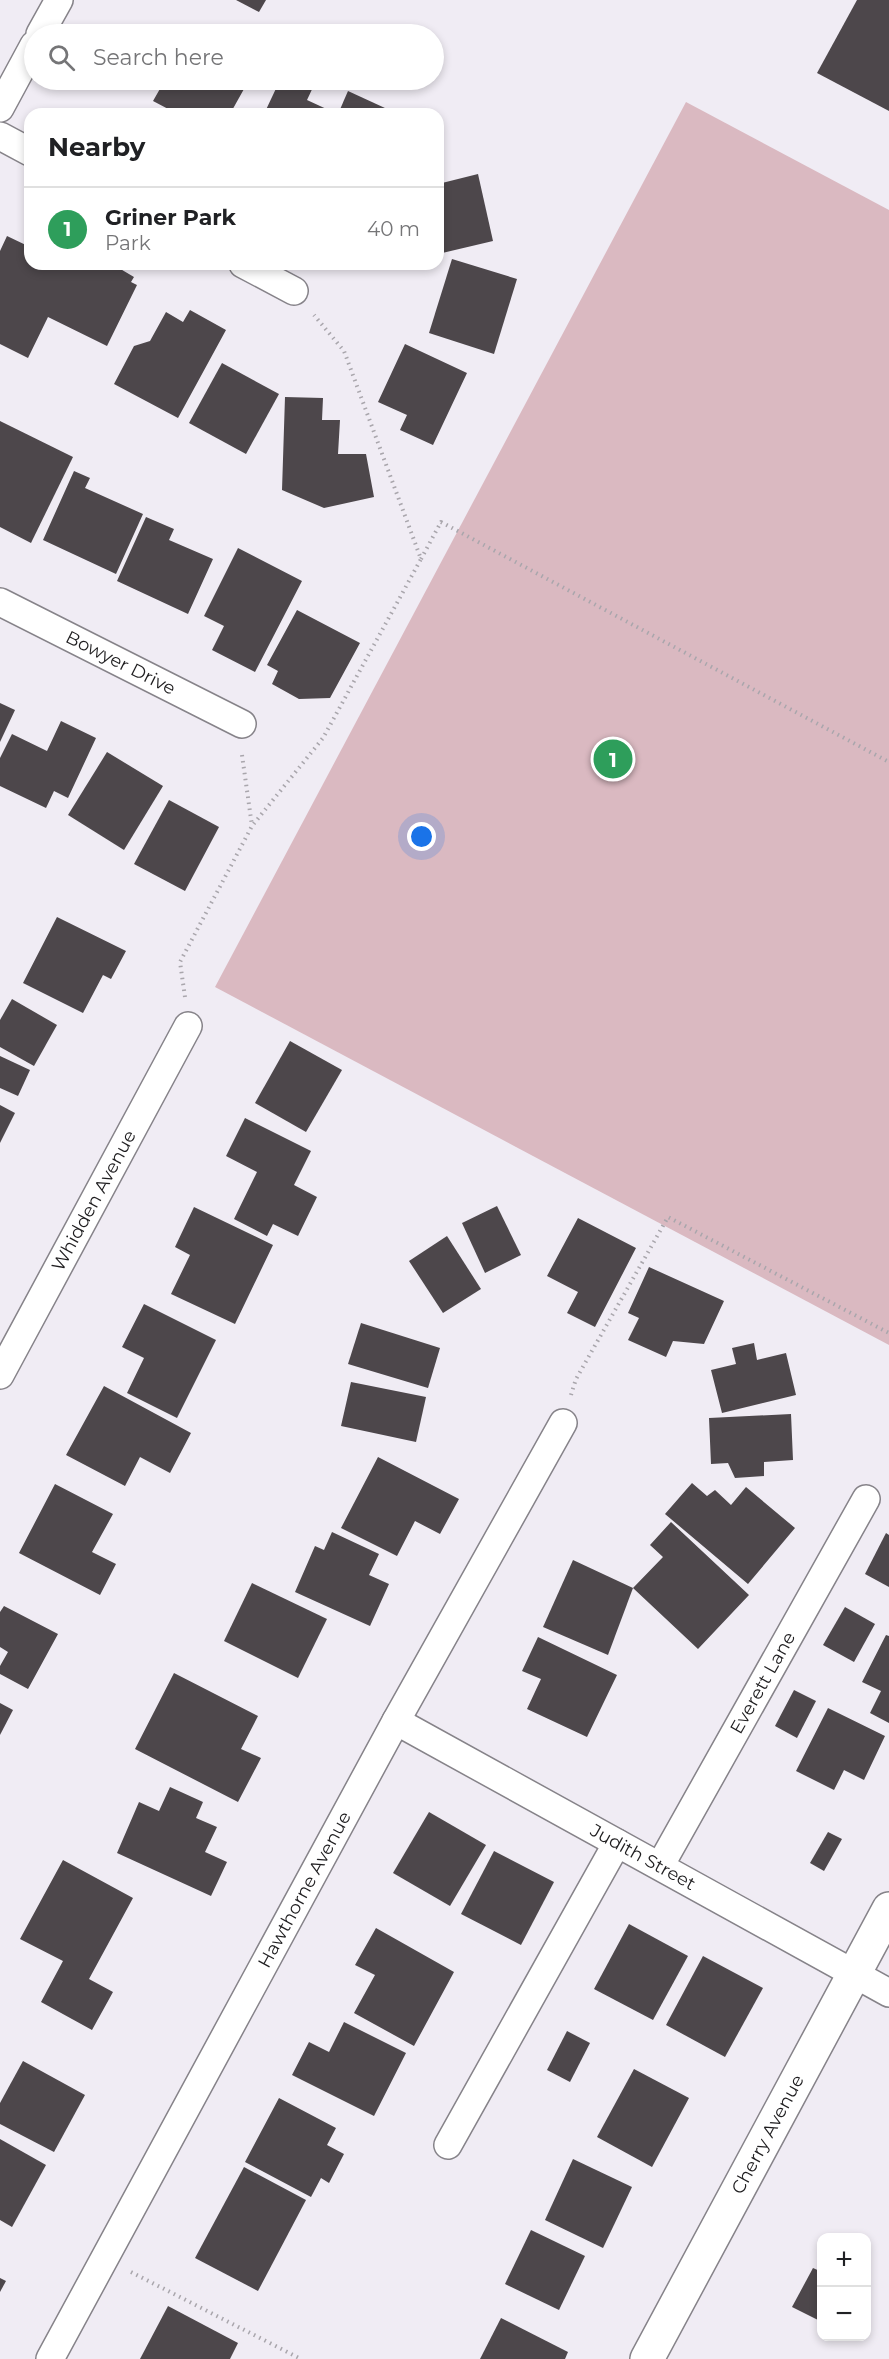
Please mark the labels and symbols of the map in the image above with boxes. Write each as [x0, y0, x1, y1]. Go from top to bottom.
street label: Bowyer Drive [62, 626, 179, 700]
pin: 1 [594, 736, 632, 782]
your location [407, 822, 436, 851]
street label: Whidden Avenue [47, 1126, 141, 1275]
street label: Everett Lane [725, 1628, 800, 1738]
street label: Hawthorne Avenue [253, 1807, 356, 1972]
street label: Judith Street [586, 1819, 699, 1895]
street label: Cherry Avenue [727, 2071, 809, 2198]

